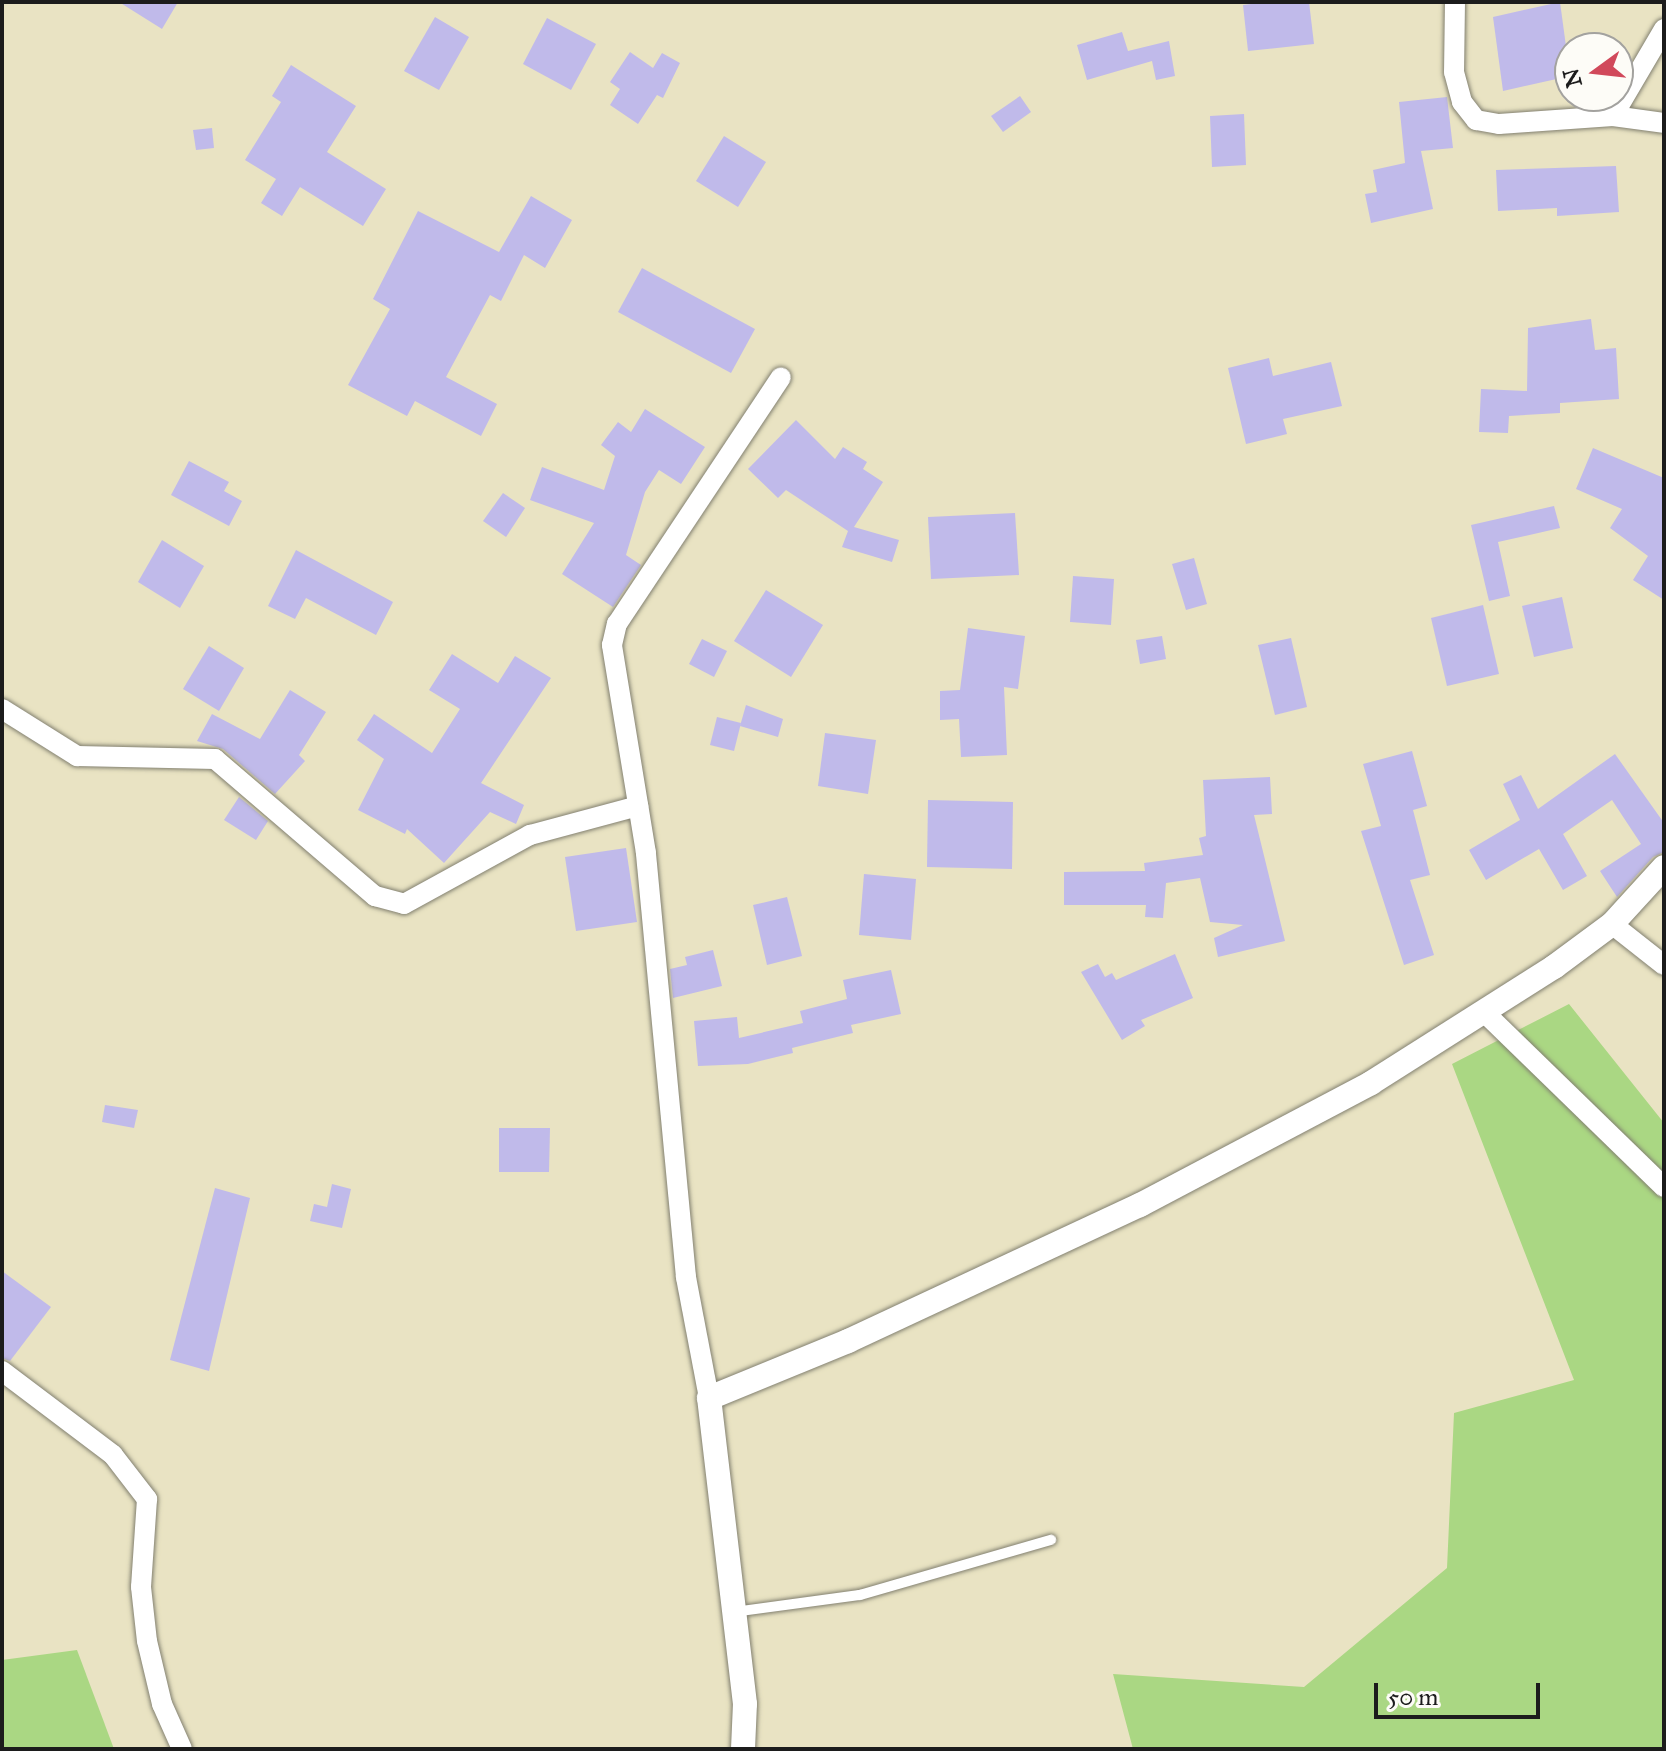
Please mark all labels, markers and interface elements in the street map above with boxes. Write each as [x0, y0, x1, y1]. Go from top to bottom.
north arrow [1554, 32, 1634, 112]
text: N [1557, 65, 1588, 90]
scale bar [1378, 1667, 1544, 1717]
text: 50 m [1388, 1682, 1438, 1712]

